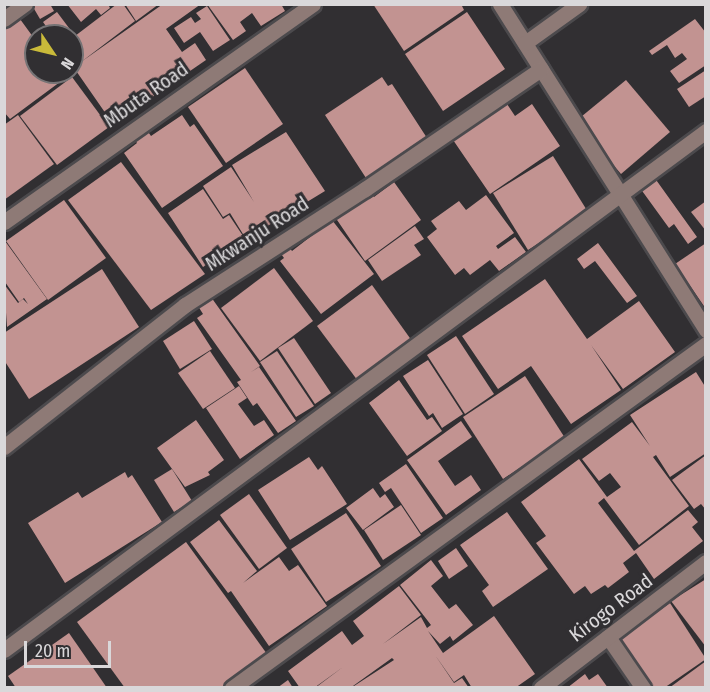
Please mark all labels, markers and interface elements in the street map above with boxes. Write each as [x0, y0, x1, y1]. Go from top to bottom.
north arrow [24, 24, 84, 84]
text: N [57, 54, 78, 73]
street label: Mbuta Road [99, 57, 193, 133]
street label: Mkwanju Road [201, 192, 313, 276]
street label: Kirogo Road [565, 569, 657, 647]
scale bar [27, 629, 114, 667]
text: 20 m [35, 640, 70, 662]

